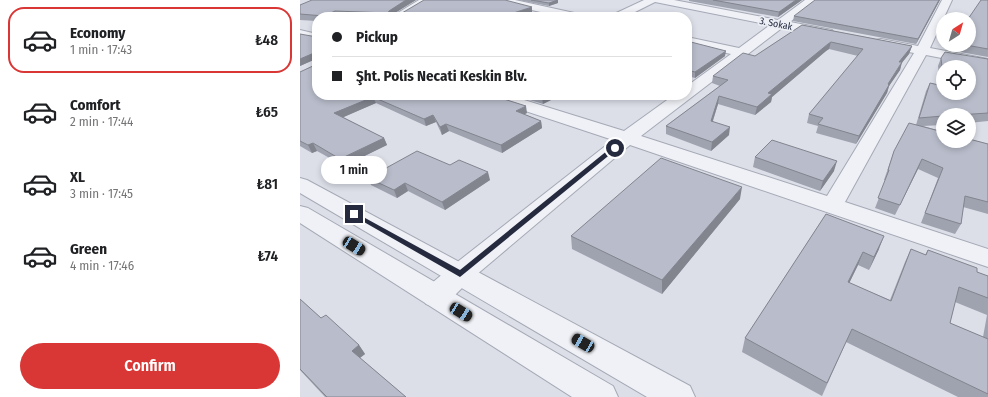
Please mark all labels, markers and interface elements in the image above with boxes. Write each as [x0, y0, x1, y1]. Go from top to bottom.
north arrow [936, 12, 976, 52]
map controls [936, 12, 976, 148]
street label: 3. Sokak [758, 15, 794, 33]
icon: car [22, 22, 58, 58]
text: Economy [70, 24, 125, 42]
text: Pickup [356, 28, 398, 46]
text: ₺48 [255, 31, 278, 49]
text: 1 min · 17:43 [70, 42, 132, 57]
button: locate [936, 60, 976, 100]
text: Şht. Polis Necati Keskin Blv. [356, 67, 527, 85]
icon: car [22, 94, 58, 130]
text: Comfort [70, 96, 121, 114]
text: ₺65 [255, 103, 278, 121]
button: layers [936, 108, 976, 148]
text: 2 min · 17:44 [70, 114, 133, 129]
route start [606, 139, 624, 157]
callout: 1 min [321, 156, 387, 184]
text: 1 min [340, 162, 368, 177]
icon: car [22, 166, 58, 202]
text: XL [70, 168, 85, 186]
text: ₺81 [256, 175, 278, 193]
text: 3 min · 17:45 [70, 186, 133, 201]
route end [345, 205, 363, 223]
car [341, 235, 367, 257]
icon: car [22, 238, 58, 274]
text: Green [70, 240, 107, 258]
text: ₺74 [258, 247, 278, 265]
text: 4 min · 17:46 [70, 258, 134, 273]
car [448, 301, 474, 323]
car [570, 332, 596, 354]
button: Confirm [20, 343, 280, 389]

